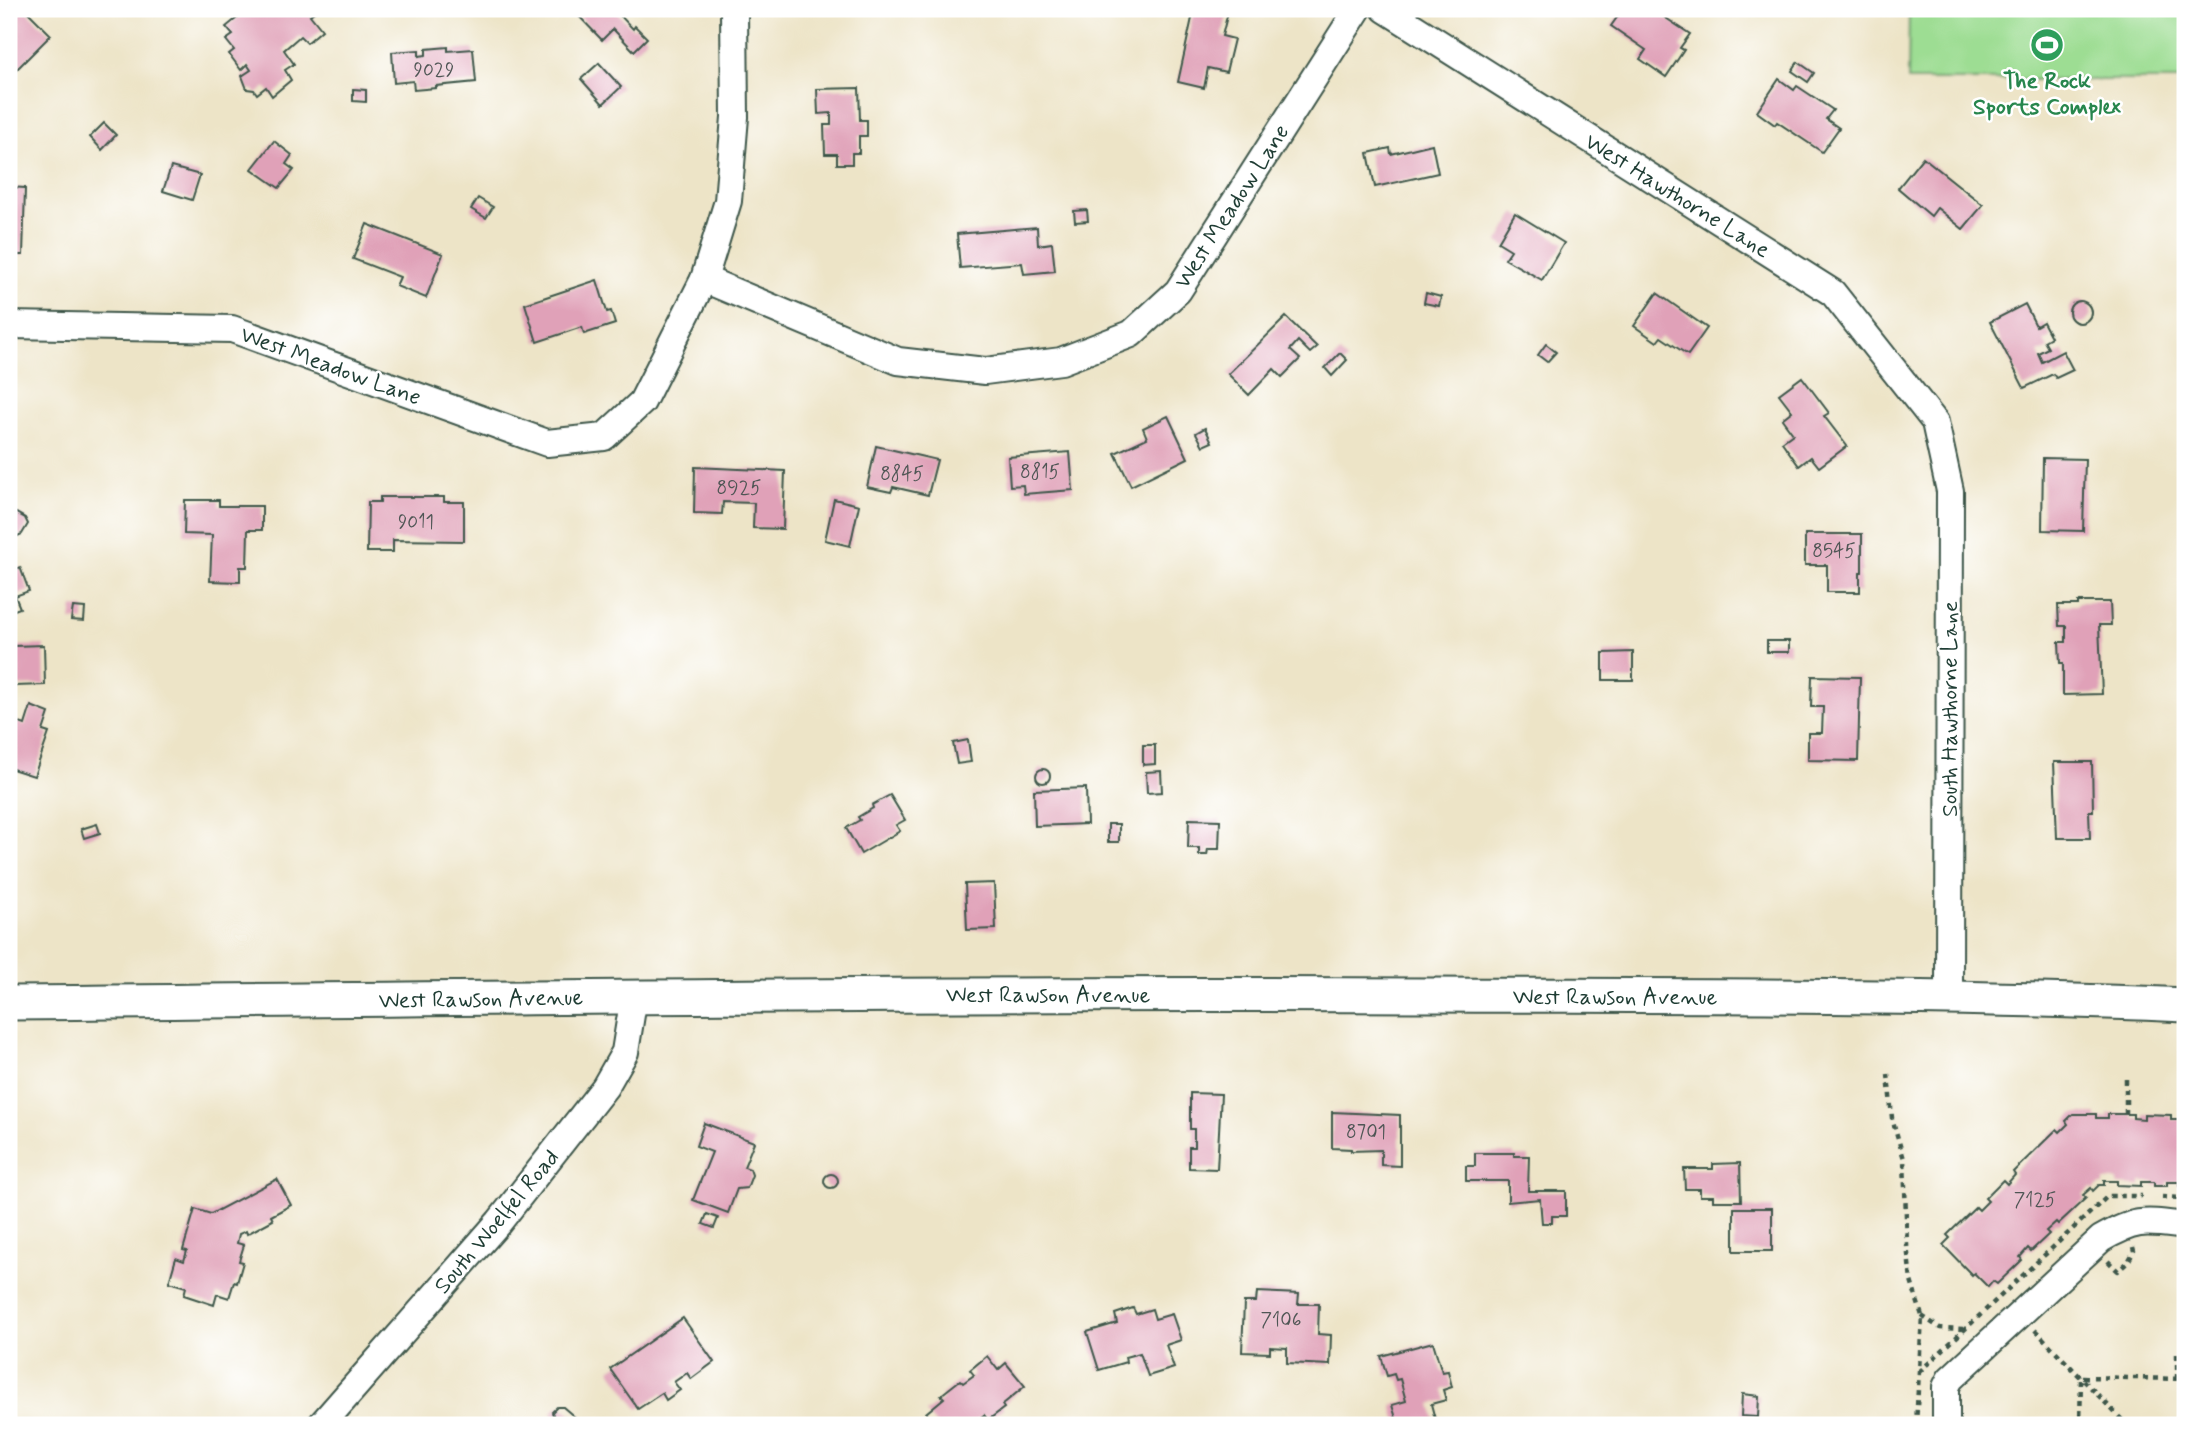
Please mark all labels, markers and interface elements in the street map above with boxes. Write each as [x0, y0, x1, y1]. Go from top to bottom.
sports icon: The Rock Sports Complex [2028, 26, 2066, 64]
house number: 9029 [414, 58, 454, 83]
place label: The Rock Sports Complex [1973, 67, 2121, 123]
street label: West Meadow Lane [1168, 119, 1297, 295]
street label: West Hawthorne Lane [1579, 127, 1775, 266]
street label: West Meadow Lane [236, 320, 425, 414]
house number: 8815 [1020, 460, 1060, 485]
house number: 8845 [880, 462, 924, 487]
house number: 8925 [717, 476, 761, 501]
house number: 9011 [398, 510, 434, 535]
house number: 8545 [1812, 539, 1856, 564]
street label: South Hawthorne Lane [1936, 601, 1966, 817]
street label: West Rawson Avenue [946, 981, 1150, 1011]
street label: West Rawson Avenue [378, 983, 584, 1017]
street label: West Rawson Avenue [1513, 983, 1717, 1013]
house number: 8701 [1346, 1120, 1386, 1145]
street label: South Woelfel Road [428, 1144, 567, 1301]
house number: 7125 [2014, 1188, 2056, 1213]
house number: 7106 [1261, 1308, 1301, 1333]

